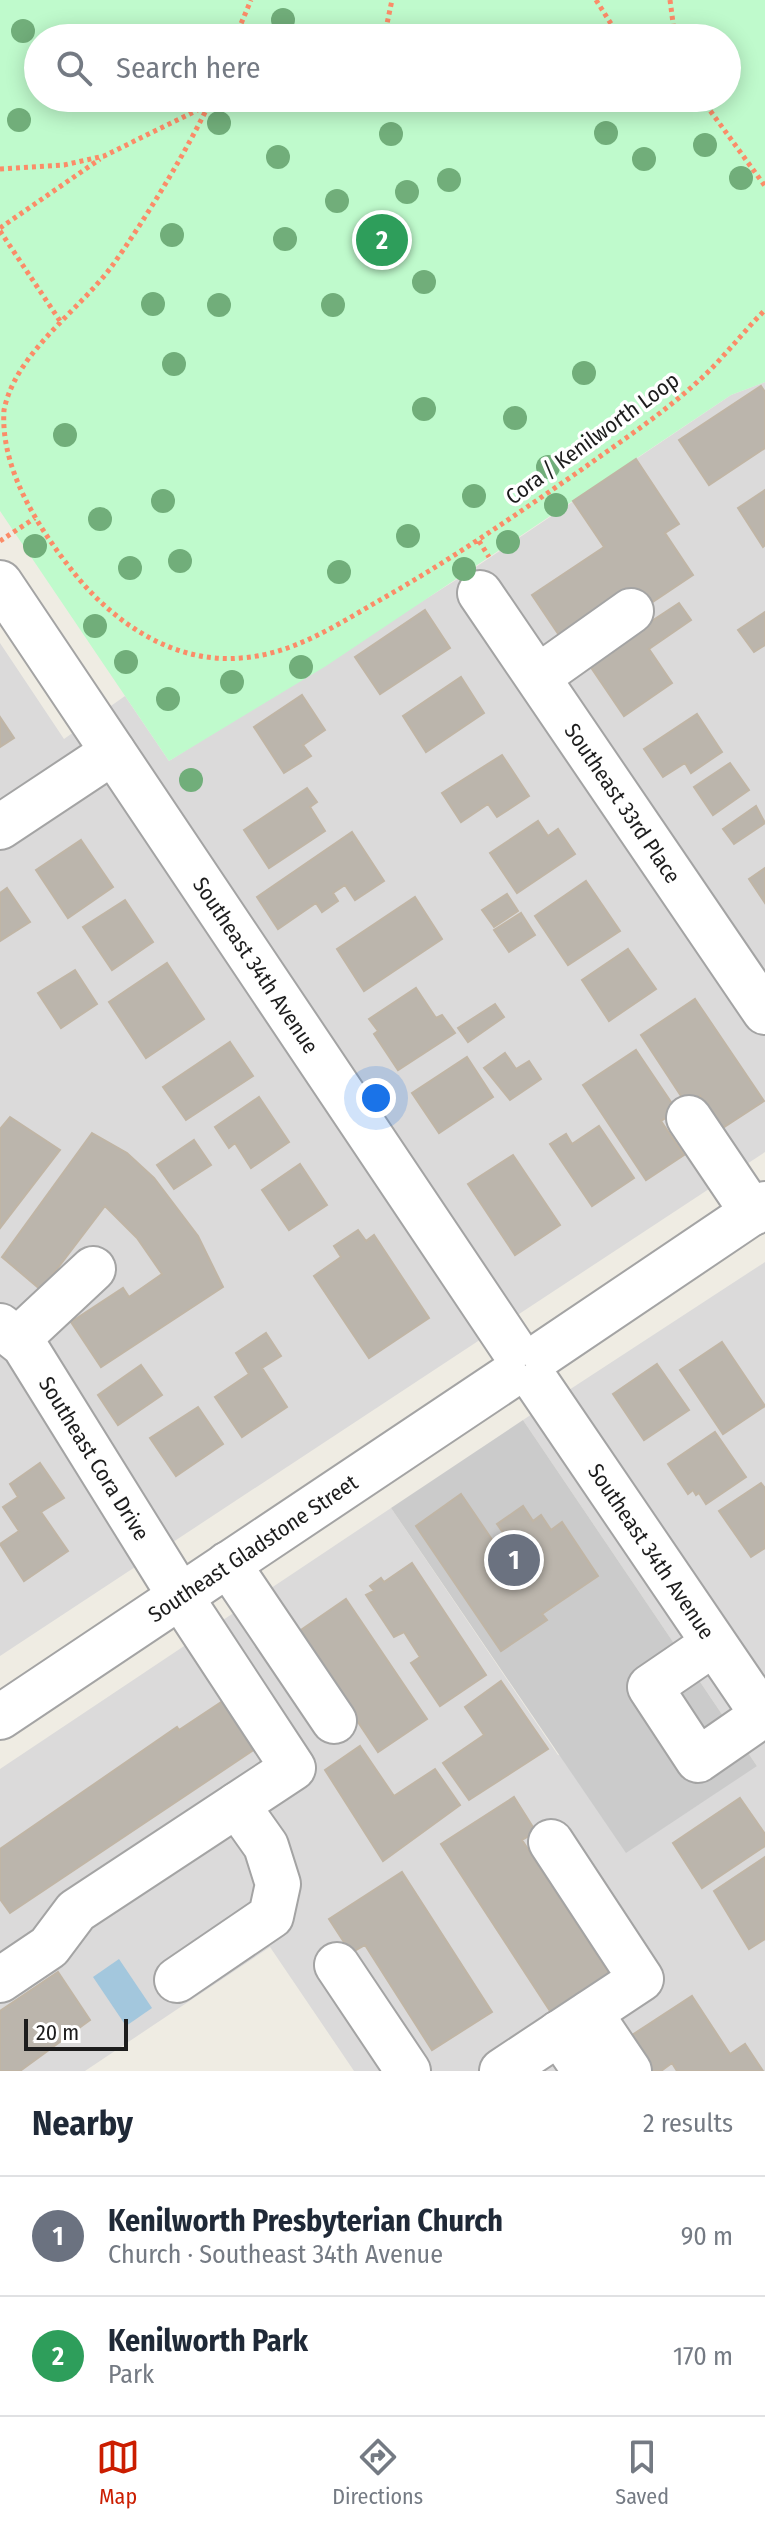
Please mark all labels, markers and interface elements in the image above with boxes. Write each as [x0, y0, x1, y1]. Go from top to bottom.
search box [24, 24, 741, 112]
icon: search [52, 46, 96, 90]
text: Search here [116, 50, 261, 86]
pin: 2 [356, 210, 408, 270]
street label: Cora / Kenilworth Loop [500, 366, 684, 510]
street label: Southeast 33rd Place [559, 718, 686, 888]
street label: Southeast 34th Avenue [187, 872, 324, 1059]
your location [356, 1078, 396, 1118]
street label: Southeast Cora Drive [33, 1372, 155, 1545]
street label: Southeast 34th Avenue [582, 1458, 720, 1644]
street label: Southeast Gladstone Street [143, 1468, 364, 1628]
pin: 1 [488, 1530, 540, 1590]
scale bar [24, 2015, 128, 2051]
text: 20 m [36, 2019, 79, 2046]
text: Nearby [32, 2103, 133, 2144]
text: 2 results [643, 2108, 733, 2139]
text: Kenilworth Presbyterian Church [108, 2203, 503, 2239]
text: 1 [53, 2221, 64, 2252]
text: 90 m [681, 2221, 733, 2252]
text: Church · Southeast 34th Avenue [108, 2239, 443, 2270]
text: Kenilworth Park [108, 2323, 308, 2359]
text: 2 [52, 2341, 64, 2372]
text: 170 m [673, 2341, 733, 2372]
text: Park [108, 2359, 154, 2390]
tab: Map [96, 2435, 140, 2510]
tab: Directions [332, 2435, 423, 2510]
tab: Saved [615, 2435, 669, 2510]

